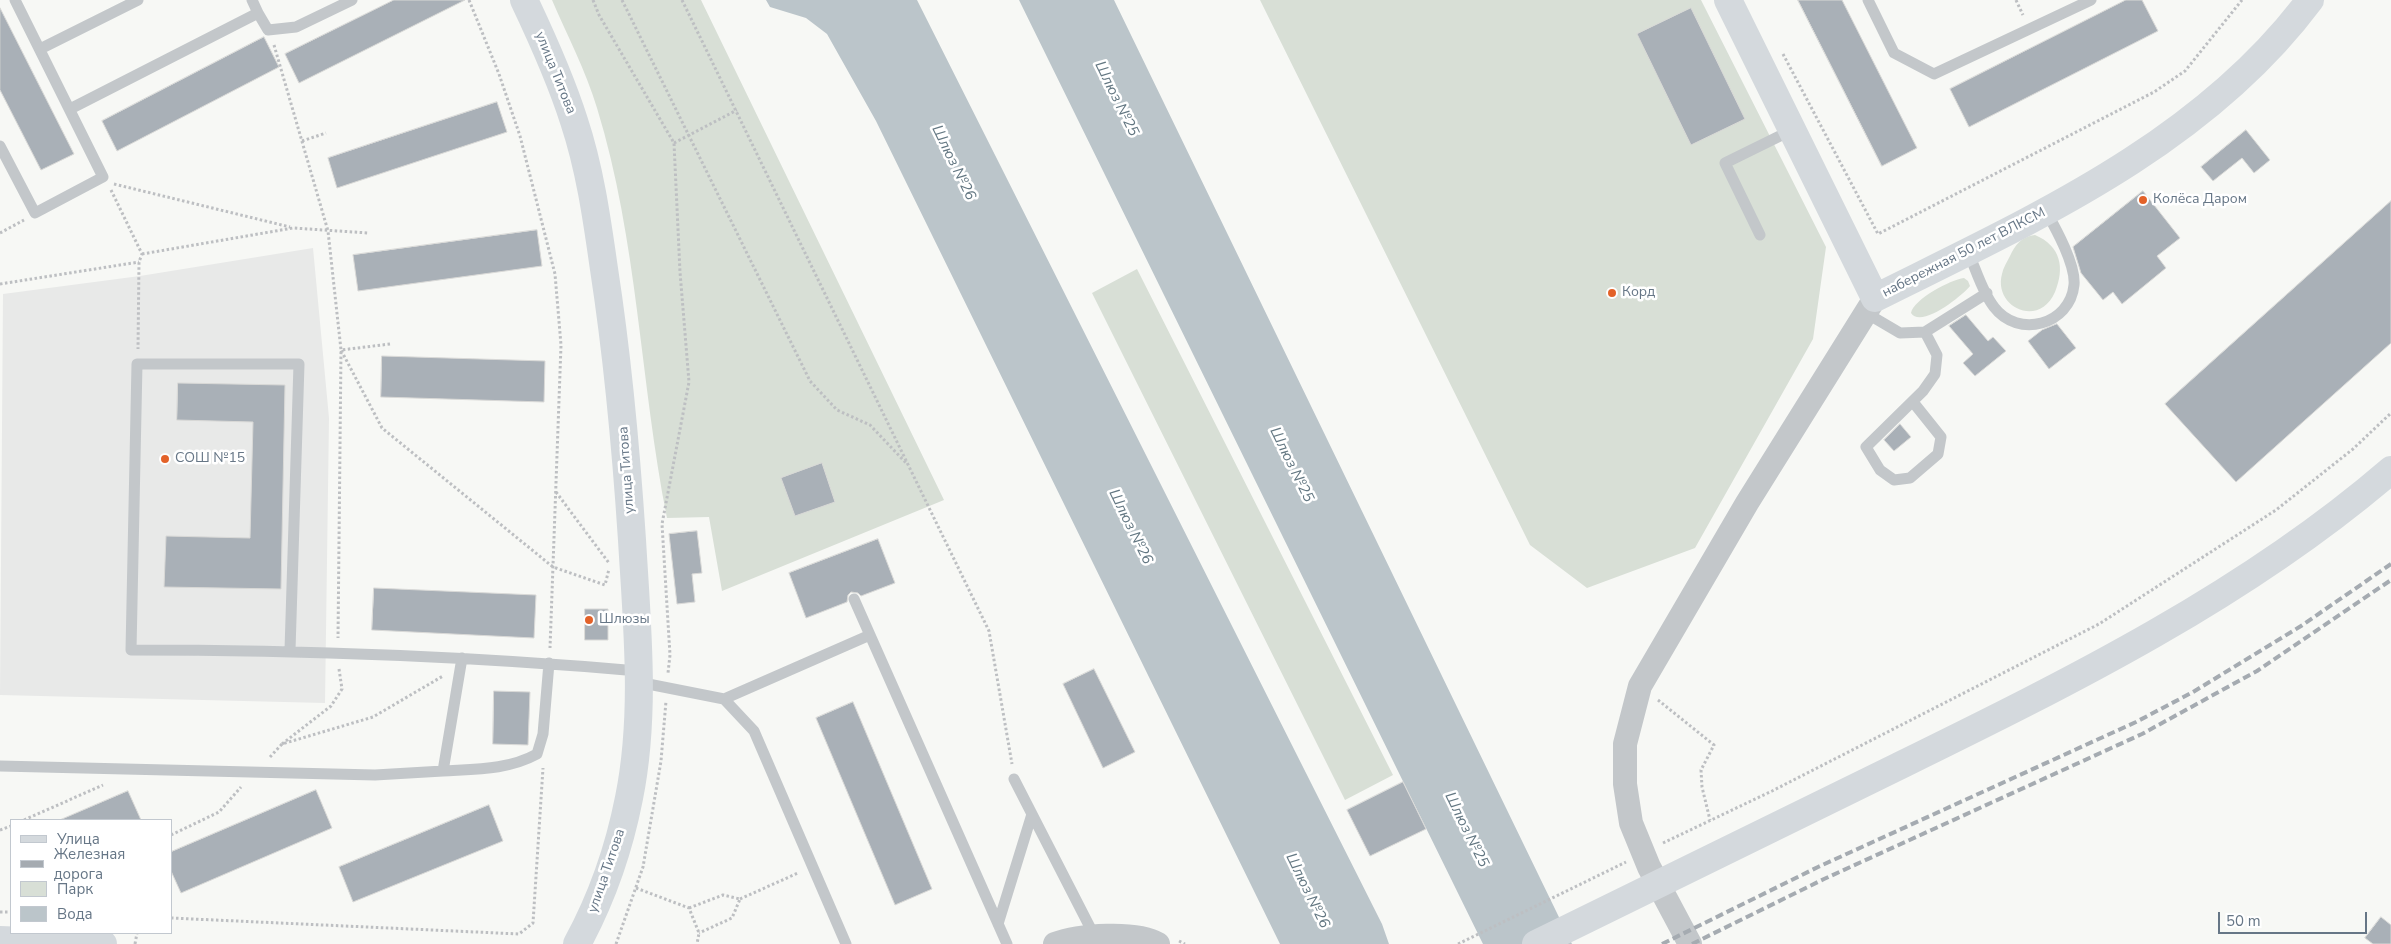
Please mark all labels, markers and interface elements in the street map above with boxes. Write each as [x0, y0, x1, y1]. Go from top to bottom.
street label: улица Титова [531, 29, 579, 117]
water label: Шлюз №25 [1090, 58, 1142, 140]
water label: Шлюз №26 [927, 122, 979, 204]
place label: Колёса Даром [2153, 192, 2247, 208]
marker: Колёса Даром [2137, 194, 2149, 206]
street label: набережная 50 лет ВЛКСМ [1880, 204, 2048, 302]
place label: Корд [1622, 285, 1655, 301]
marker: Корд [1606, 287, 1618, 299]
water label: Шлюз №25 [1265, 424, 1317, 506]
street label: улица Титова [616, 426, 638, 514]
place label: СОШ №15 [175, 451, 245, 467]
marker: СОШ №15 [159, 453, 171, 465]
water label: Шлюз №26 [1104, 486, 1156, 568]
place label: Шлюзы [599, 612, 650, 628]
marker: Шлюзы [583, 614, 595, 626]
water label: Шлюз №25 [1440, 789, 1492, 871]
legend [10, 819, 172, 934]
street label: улица Титова [585, 827, 629, 915]
text: Улица [57, 829, 100, 849]
text: Железная дорога [54, 844, 125, 884]
water label: Шлюз №26 [1281, 850, 1333, 932]
text: Парк [57, 879, 93, 899]
scale bar [2221, 902, 2370, 934]
text: Вода [57, 904, 93, 924]
text: 50 m [2226, 911, 2261, 931]

